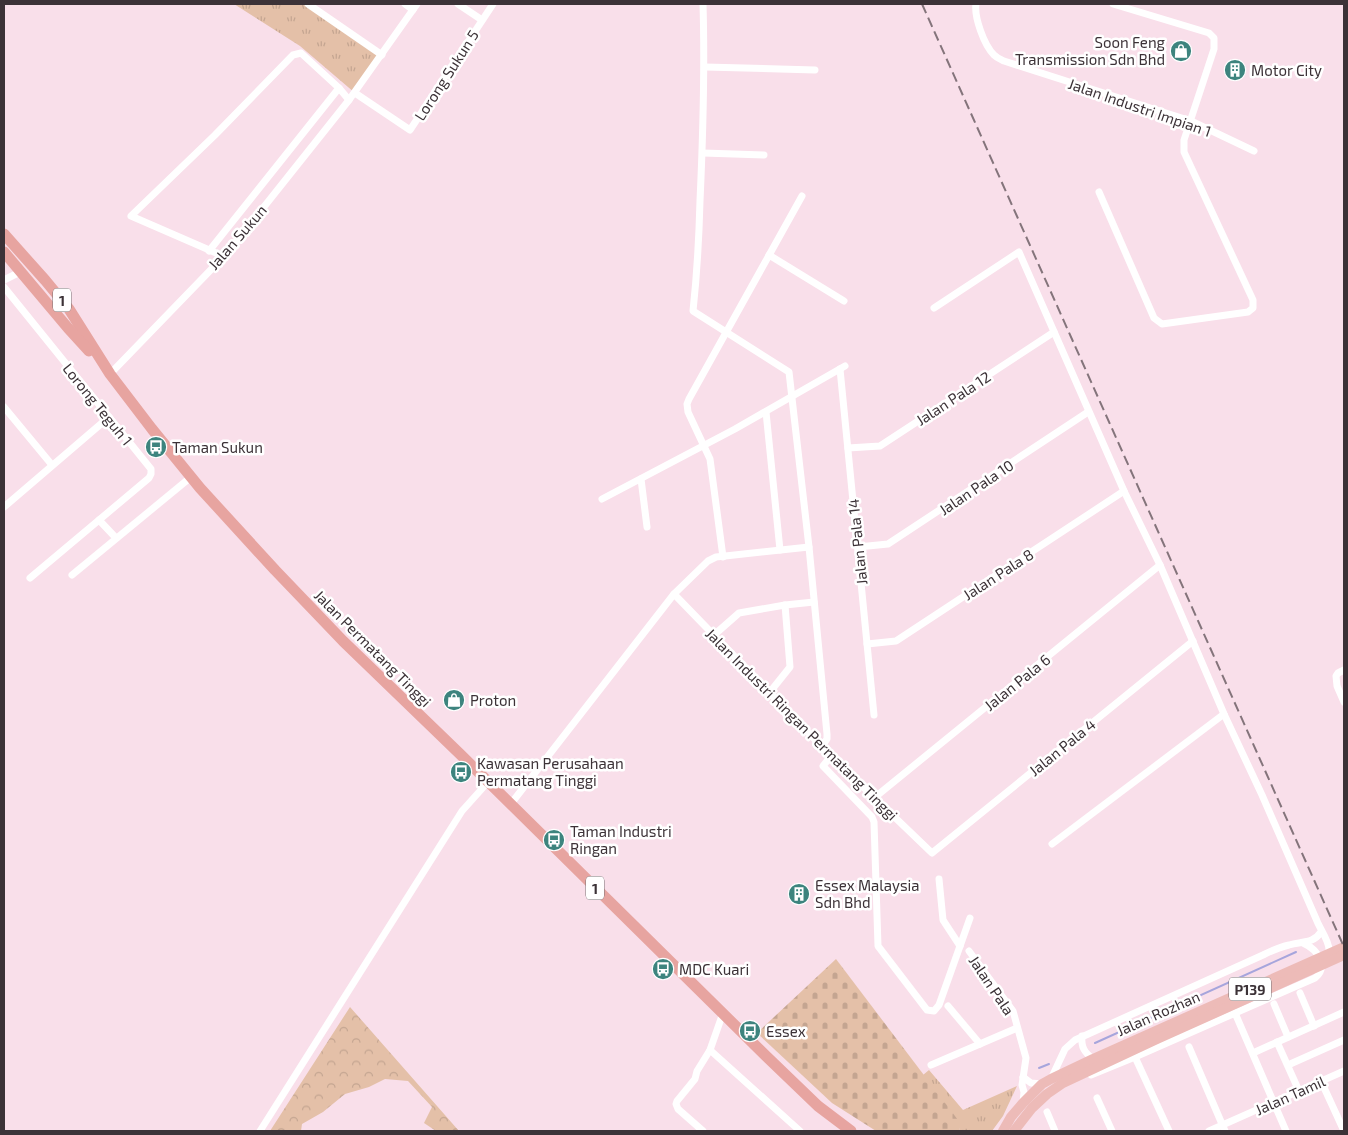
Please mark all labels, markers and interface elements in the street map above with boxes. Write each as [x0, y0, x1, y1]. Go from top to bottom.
street label: Lorong Sukun 5 [410, 26, 482, 124]
place label: Soon Feng Transmission Sdn Bhd [1015, 33, 1166, 68]
shop icon: Soon Feng Transmission Sdn Bhd [1169, 39, 1193, 63]
building icon: Motor City [1223, 58, 1247, 82]
place label: Motor City [1251, 61, 1322, 79]
street label: Jalan Industri Impian 1 [1066, 74, 1214, 140]
street label: Jalan Sukun [204, 201, 270, 273]
road number: 1 [53, 288, 71, 312]
street label: Lorong Teguh 1 [59, 359, 137, 449]
street label: Jalan Pala 12 [912, 367, 994, 429]
bus stop icon: Taman Sukun [144, 435, 168, 459]
place label: Taman Sukun [172, 438, 263, 456]
street label: Jalan Pala 10 [935, 455, 1017, 519]
street label: Jalan Pala 14 [844, 498, 870, 586]
street label: Jalan Pala 8 [959, 545, 1037, 603]
street label: Jalan Permatang Tinggi [311, 586, 435, 710]
street label: Jalan Industri Ringan Permatang Tinggi [702, 624, 902, 824]
street label: Jalan Pala 6 [980, 650, 1054, 714]
shop icon: Proton [442, 688, 466, 712]
place label: Proton [470, 691, 516, 709]
street label: Jalan Pala 4 [1025, 715, 1099, 779]
place label: Kawasan Perusahaan Permatang Tinggi [477, 754, 624, 789]
bus stop icon: Kawasan Perusahaan Permatang Tinggi [449, 760, 473, 784]
place label: Taman Industri Ringan [570, 822, 672, 857]
bus stop icon: Taman Industri Ringan [542, 828, 566, 852]
road number: 1 [586, 876, 604, 900]
place label: Essex Malaysia Sdn Bhd [815, 876, 920, 911]
building icon: Essex Malaysia Sdn Bhd [787, 882, 811, 906]
street label: Jalan Pala [966, 952, 1018, 1018]
bus stop icon: MDC Kuari [651, 957, 675, 981]
place label: MDC Kuari [679, 960, 749, 978]
road number: P139 [1229, 978, 1271, 1001]
street label: Jalan Rozhan [1114, 987, 1202, 1039]
bus stop icon: Essex [738, 1019, 762, 1043]
place label: Essex [766, 1022, 806, 1040]
street label: Jalan Tamil [1252, 1071, 1328, 1118]

